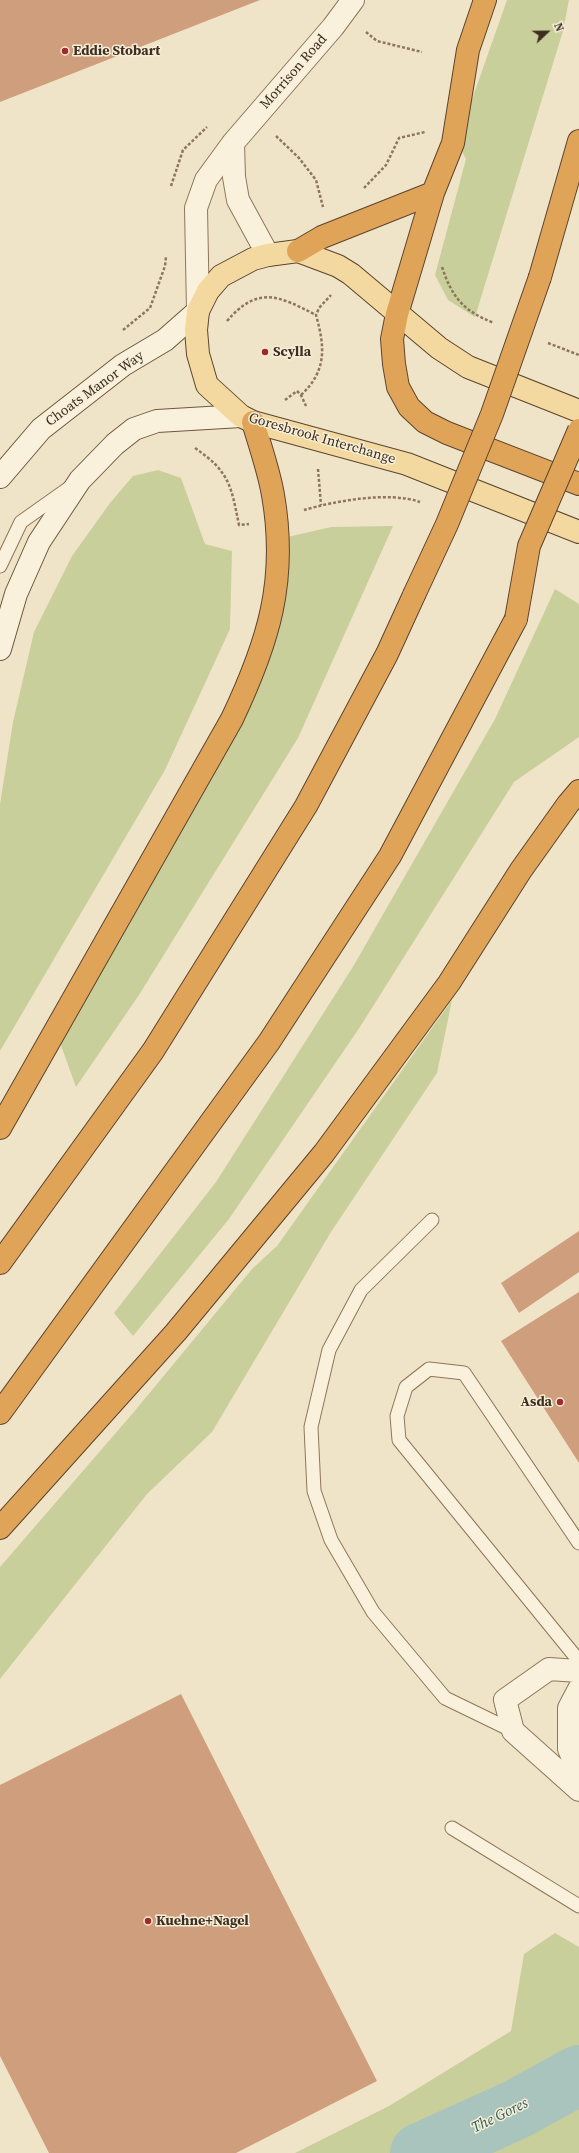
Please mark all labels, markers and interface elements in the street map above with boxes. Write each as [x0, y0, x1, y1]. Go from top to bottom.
north arrow [527, 12, 567, 52]
text: N [550, 21, 567, 34]
street label: Morrison Road [257, 31, 331, 113]
place label: Eddie Stobart [73, 43, 160, 59]
marker: Eddie Stobart [60, 46, 70, 56]
place label: Scylla [273, 344, 311, 360]
marker: Scylla [260, 347, 270, 357]
street label: Choats Manor Way [43, 348, 147, 430]
street label: Goresbrook Interchange [247, 410, 397, 468]
place label: Asda [521, 1394, 552, 1410]
marker: Asda [555, 1397, 565, 1407]
place label: Kuehne+Nagel [156, 1913, 249, 1929]
marker: Kuehne+Nagel [143, 1916, 153, 1926]
water label: The Gores [469, 2095, 531, 2137]

